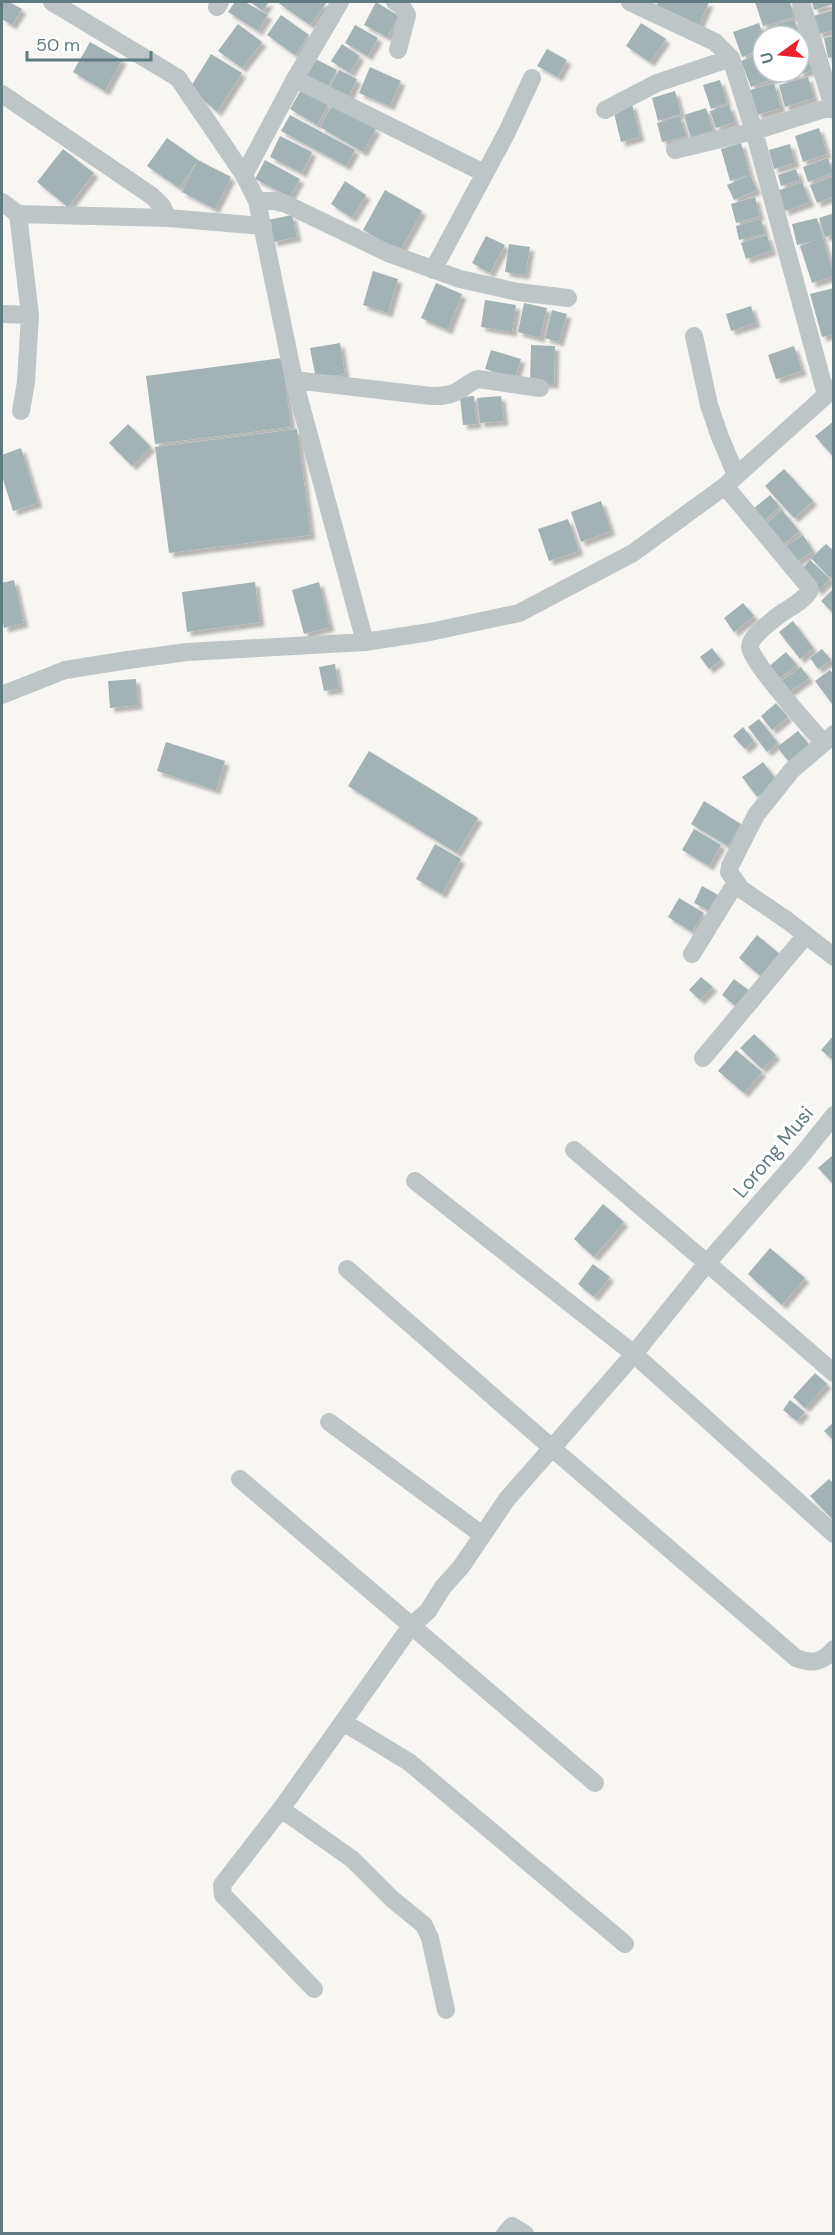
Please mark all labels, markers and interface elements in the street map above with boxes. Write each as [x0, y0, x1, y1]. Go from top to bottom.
scale bar [27, 24, 152, 62]
north arrow [751, 24, 811, 84]
text: 50 m [36, 33, 80, 57]
text: U [755, 50, 779, 66]
street label: Lorong Musi [727, 1101, 819, 1203]

